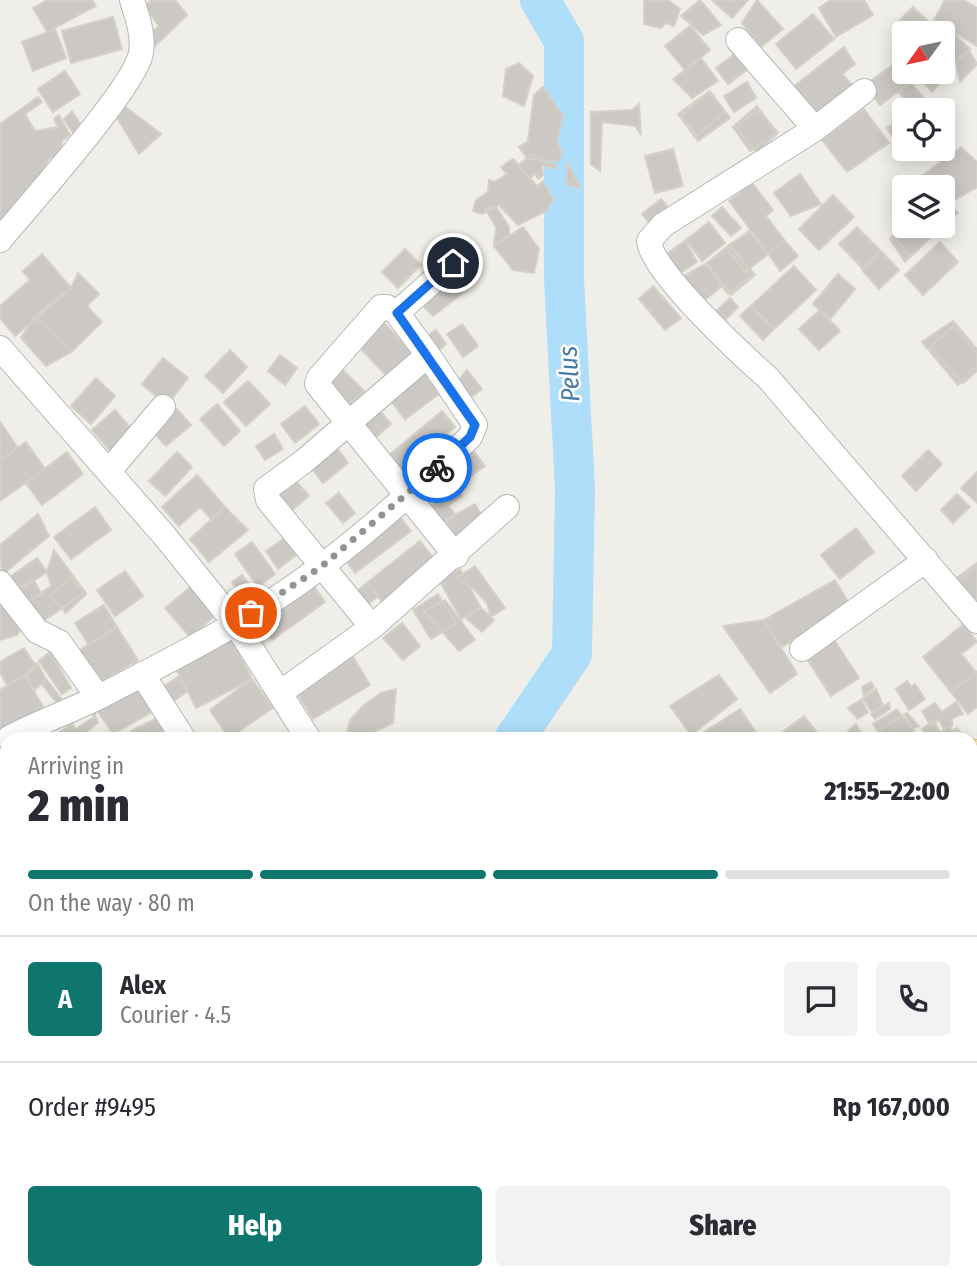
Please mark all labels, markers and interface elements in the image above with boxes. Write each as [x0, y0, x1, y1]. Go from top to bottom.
north arrow [892, 21, 956, 84]
map controls [892, 21, 955, 238]
button: locate [892, 98, 955, 161]
button: layers [892, 175, 955, 238]
pin [423, 233, 483, 293]
icon: home [434, 244, 472, 282]
water label: Pelus [553, 345, 586, 403]
courier [402, 433, 472, 503]
icon: bike [418, 449, 456, 487]
pin [221, 583, 281, 643]
icon: bag [232, 594, 270, 632]
text: Arriving in [28, 752, 124, 780]
text: 21:55–22:00 [824, 776, 950, 807]
text: 2 min [28, 778, 130, 833]
text: On the way · 80 m [28, 889, 195, 917]
button: chat [784, 962, 858, 1036]
button: phone [876, 962, 950, 1036]
text: Alex [120, 970, 166, 1001]
text: A [58, 984, 72, 1015]
text: Courier · 4.5 [120, 1001, 231, 1029]
text: Order #9495 [28, 1092, 156, 1123]
text: Rp 167,000 [833, 1092, 950, 1123]
button: Help [28, 1186, 482, 1266]
button: Share [496, 1186, 950, 1266]

